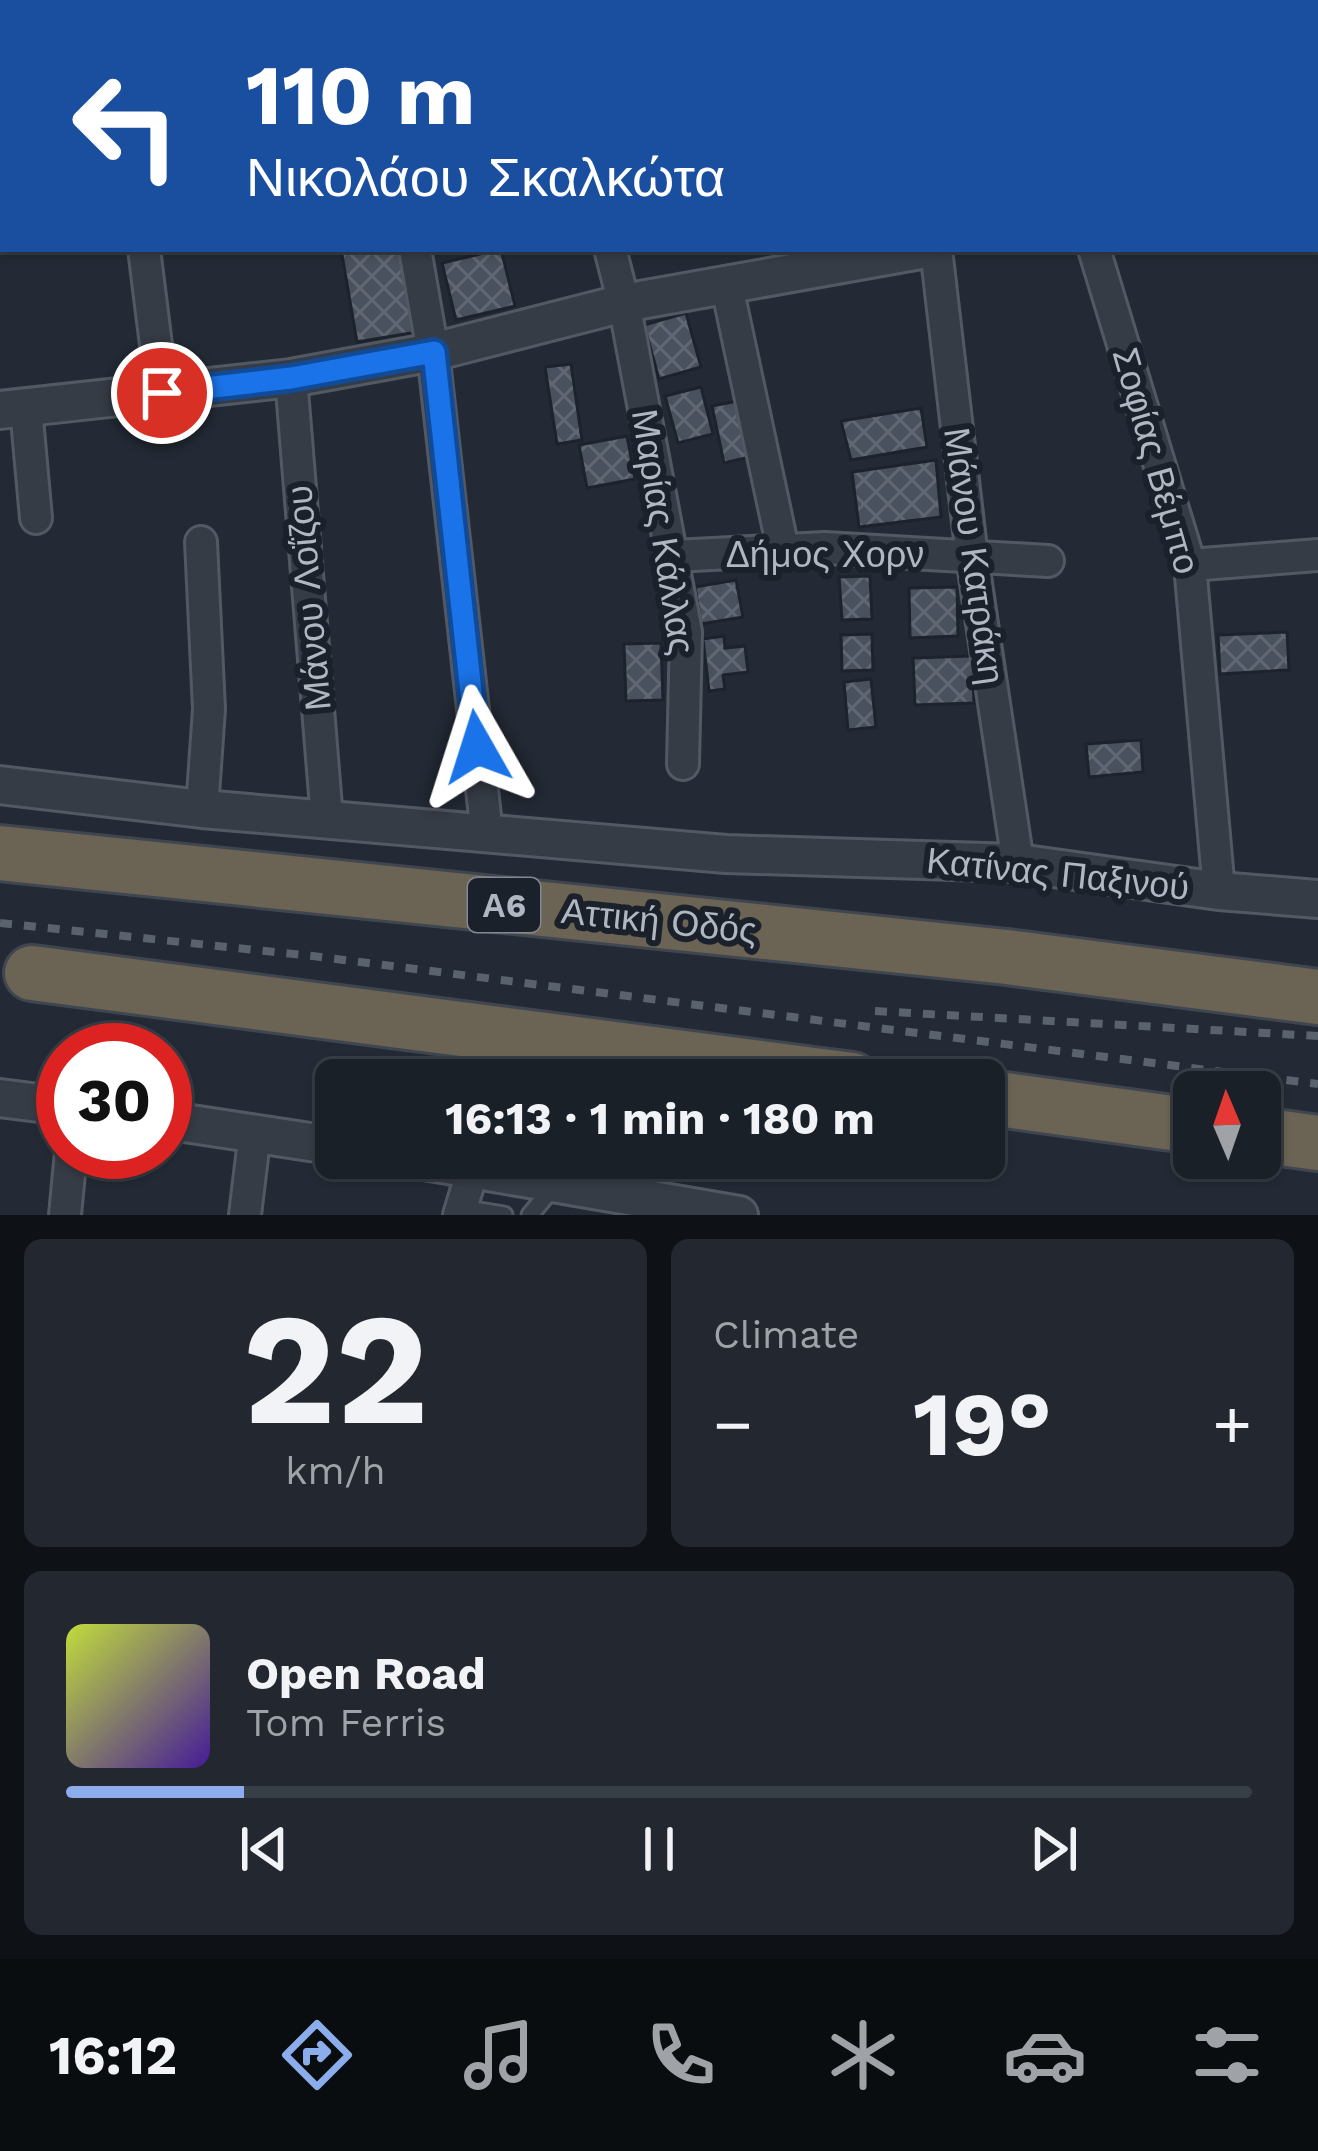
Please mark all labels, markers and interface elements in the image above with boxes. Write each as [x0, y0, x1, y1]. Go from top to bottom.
text: 110 m [246, 46, 476, 144]
icon: left [48, 48, 204, 204]
text: Νικολάου Σκαλκώτα [246, 146, 725, 209]
pin [111, 342, 213, 444]
street label: Σοφίας Βέμπο [1104, 343, 1208, 579]
icon: arrive [129, 360, 195, 426]
street label: Μαρίας Κάλλας [623, 406, 703, 658]
street label: Μάνου Κατράκη [935, 425, 1013, 687]
street label: Μάνου Λοΐζου [278, 484, 340, 712]
street label: Δήμος Χορν [726, 534, 924, 576]
position arrow [414, 684, 540, 810]
street label: Κατίνας Παξινού [925, 839, 1191, 909]
road number: Α6 [468, 878, 540, 932]
street label: Αττική Οδός [559, 890, 759, 952]
speed limit sign: 30 [36, 1023, 192, 1179]
north arrow [1173, 1071, 1281, 1179]
map controls [1173, 1071, 1281, 1179]
text: 16:13 · 1 min · 180 m [445, 1092, 875, 1145]
text: 22 [243, 1278, 428, 1461]
text: Climate [713, 1312, 859, 1357]
text: 19° [913, 1371, 1052, 1477]
text: − [713, 1386, 753, 1463]
text: + [1212, 1386, 1252, 1463]
text: km/h [285, 1448, 386, 1493]
text: Open Road [246, 1647, 486, 1700]
text: Tom Ferris [246, 1700, 446, 1745]
icon: previous [231, 1816, 297, 1882]
icon: pause [626, 1816, 692, 1882]
icon: next [1021, 1816, 1087, 1882]
icon: directions [275, 2013, 359, 2097]
icon: music [457, 2013, 541, 2097]
icon: phone [639, 2013, 723, 2097]
icon: climate [821, 2013, 905, 2097]
icon: car [1003, 2013, 1087, 2097]
icon: filters [1185, 2013, 1269, 2097]
text: 16:12 [49, 2024, 177, 2087]

